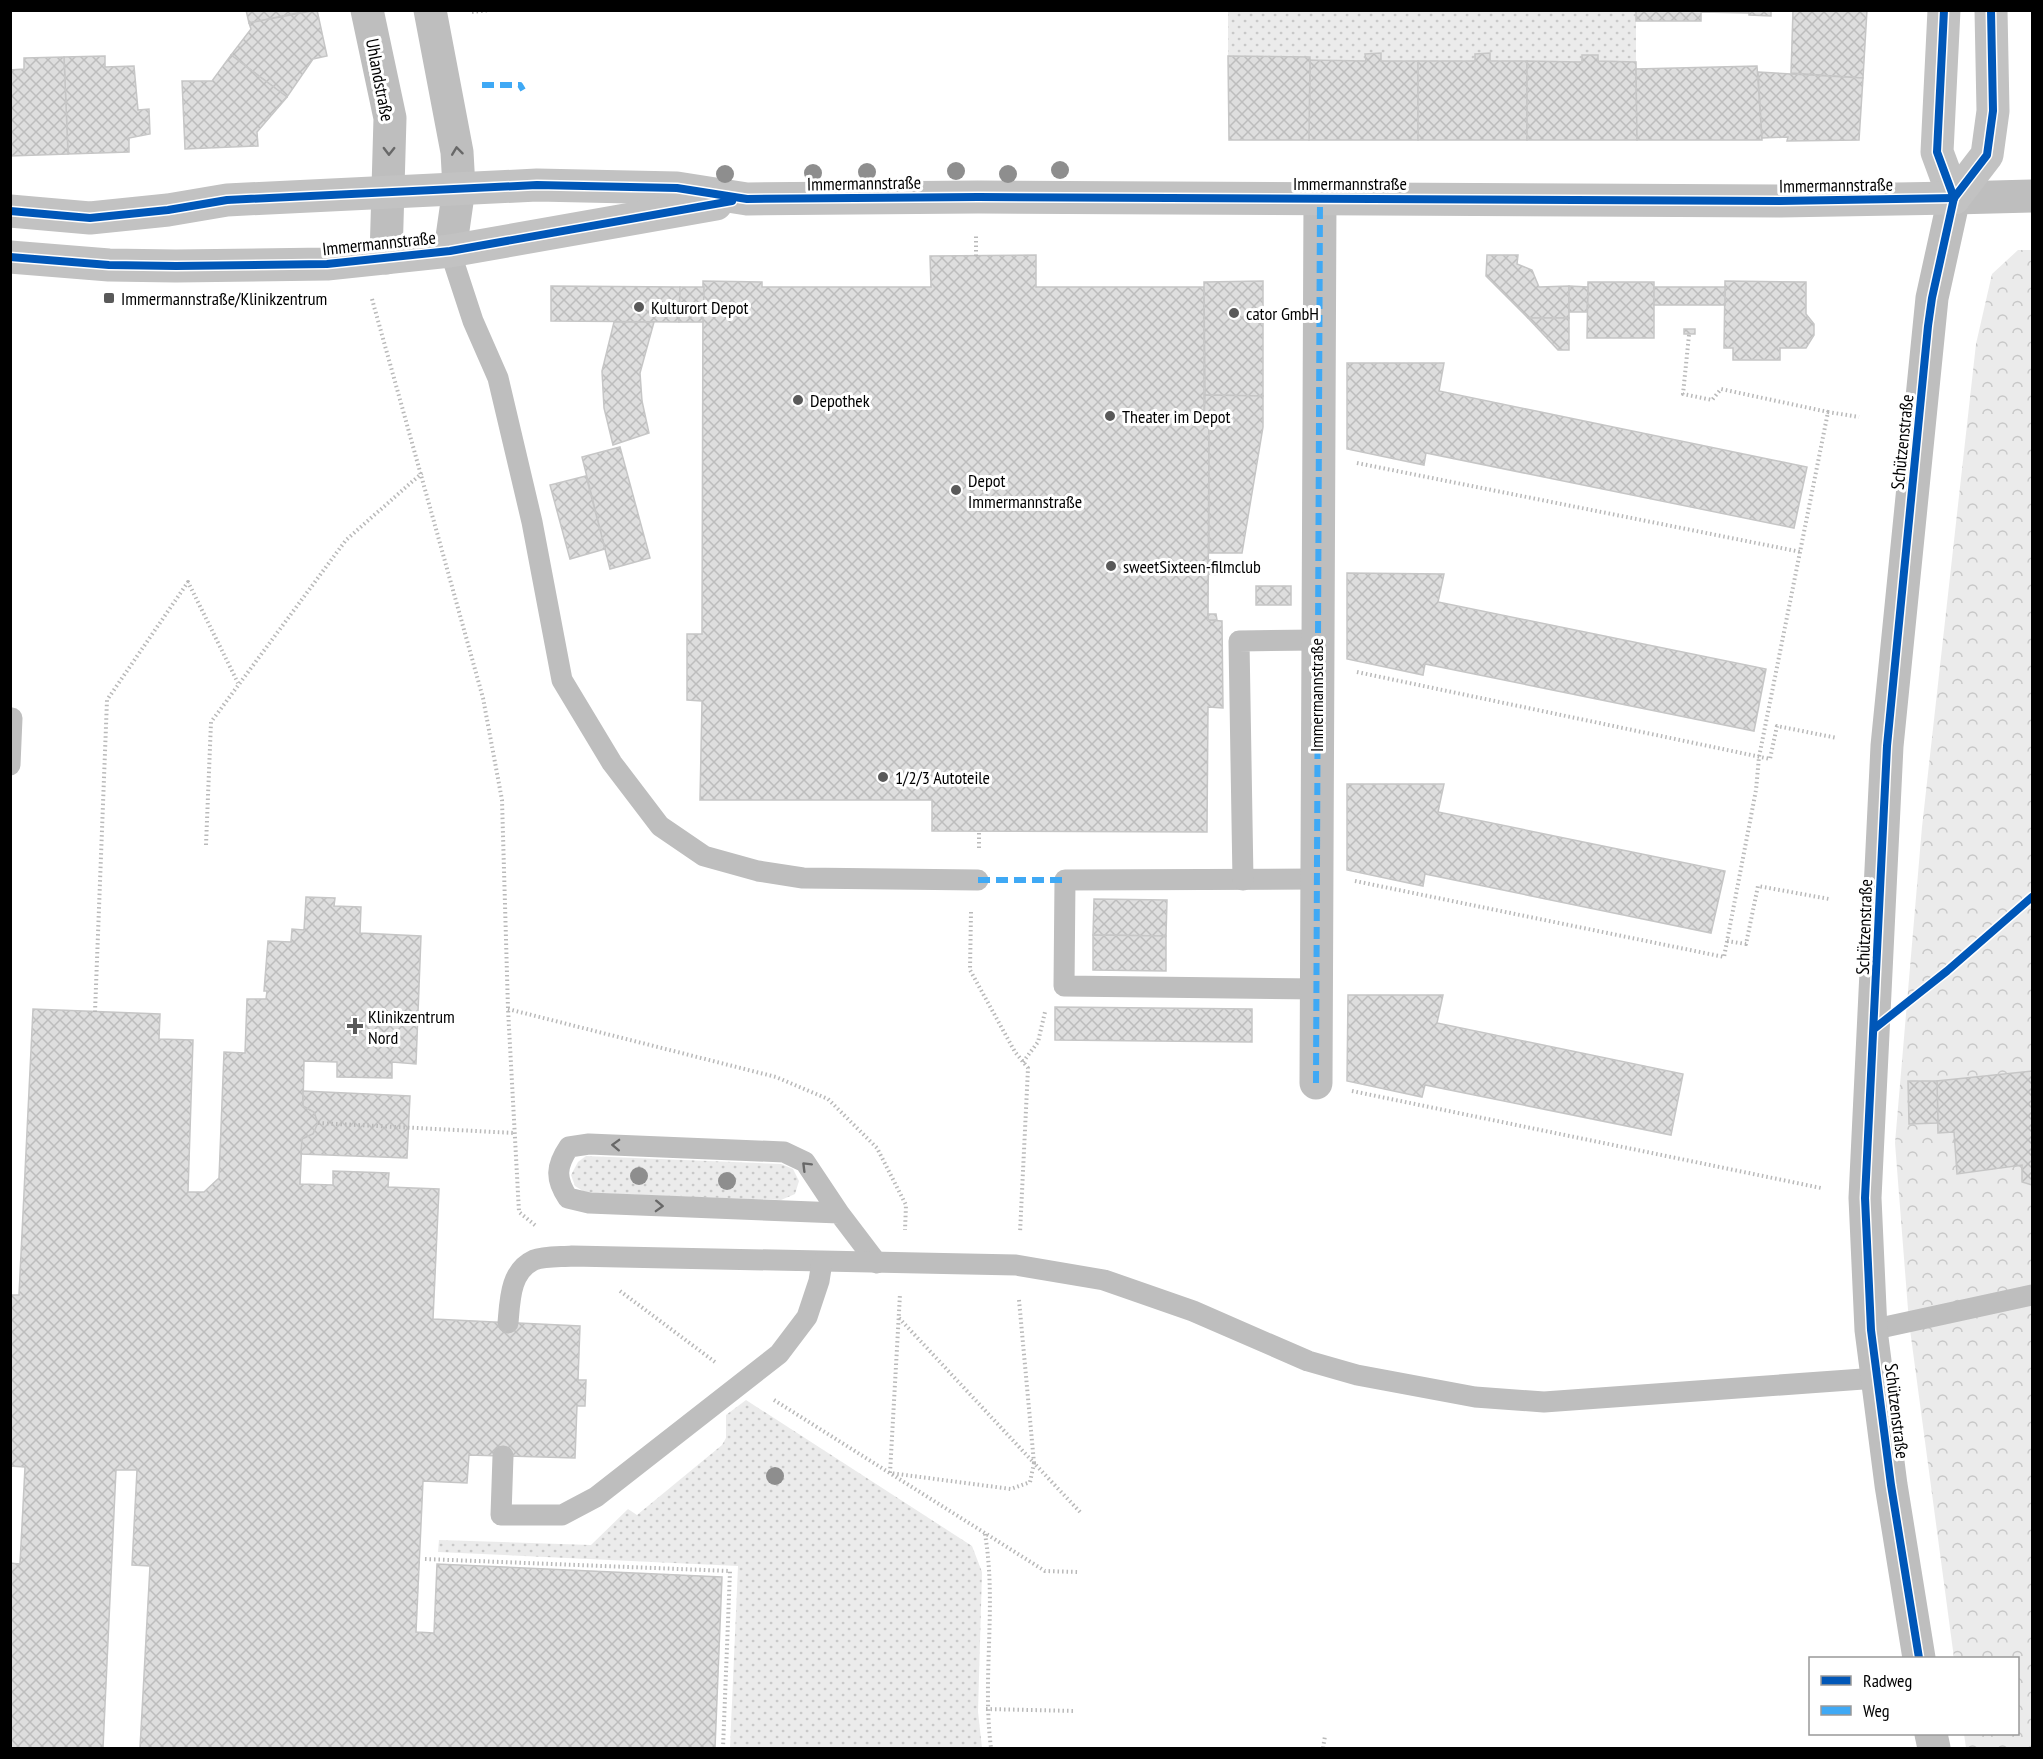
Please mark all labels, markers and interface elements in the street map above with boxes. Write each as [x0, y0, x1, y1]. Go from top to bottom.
street label: Uhlandstraße [361, 37, 399, 123]
one-way arrow [383, 146, 395, 155]
one-way arrow [451, 146, 464, 156]
street label: Immermannstraße [807, 171, 921, 195]
street label: Immermannstraße [1293, 172, 1407, 195]
street label: Immermannstraße [1779, 173, 1893, 197]
street label: Immermannstraße [321, 226, 437, 260]
place label: Immermannstraße/Klinikzentrum [121, 287, 327, 310]
marker: Immermannstraße/Klinikzentrum [102, 291, 116, 305]
place label: Kulturort Depot [651, 296, 749, 319]
marker: Kulturort Depot [632, 300, 646, 314]
place label: cator GmbH [1246, 302, 1319, 325]
marker: cator GmbH [1227, 306, 1241, 320]
place label: Depothek [810, 389, 870, 412]
marker: Depothek [791, 393, 805, 407]
street label: Schützenstraße [1886, 393, 1918, 491]
place label: Theater im Depot [1122, 405, 1231, 428]
marker: Theater im Depot [1103, 409, 1117, 423]
place label: Depot Immermannstraße [968, 469, 1082, 513]
marker: Depot Immermannstraße [949, 483, 963, 497]
place label: sweetSixteen-filmclub [1123, 555, 1261, 578]
marker: sweetSixteen-filmclub [1104, 559, 1118, 573]
street label: Immermannstraße [1305, 638, 1328, 752]
place label: 1/2/3 Autoteile [895, 766, 990, 789]
marker: 1/2/3 Autoteile [876, 770, 890, 784]
street label: Schützenstraße [1851, 879, 1877, 975]
place label: Klinikzentrum Nord [368, 1005, 455, 1049]
marker: Klinikzentrum Nord [346, 1017, 364, 1035]
one-way arrow [611, 1139, 620, 1152]
one-way arrow [802, 1162, 812, 1173]
one-way arrow [654, 1200, 663, 1212]
street label: Schützenstraße [1880, 1362, 1914, 1460]
legend [1809, 1657, 2019, 1735]
text: Radweg [1863, 1669, 1912, 1692]
text: Weg [1863, 1699, 1890, 1722]

